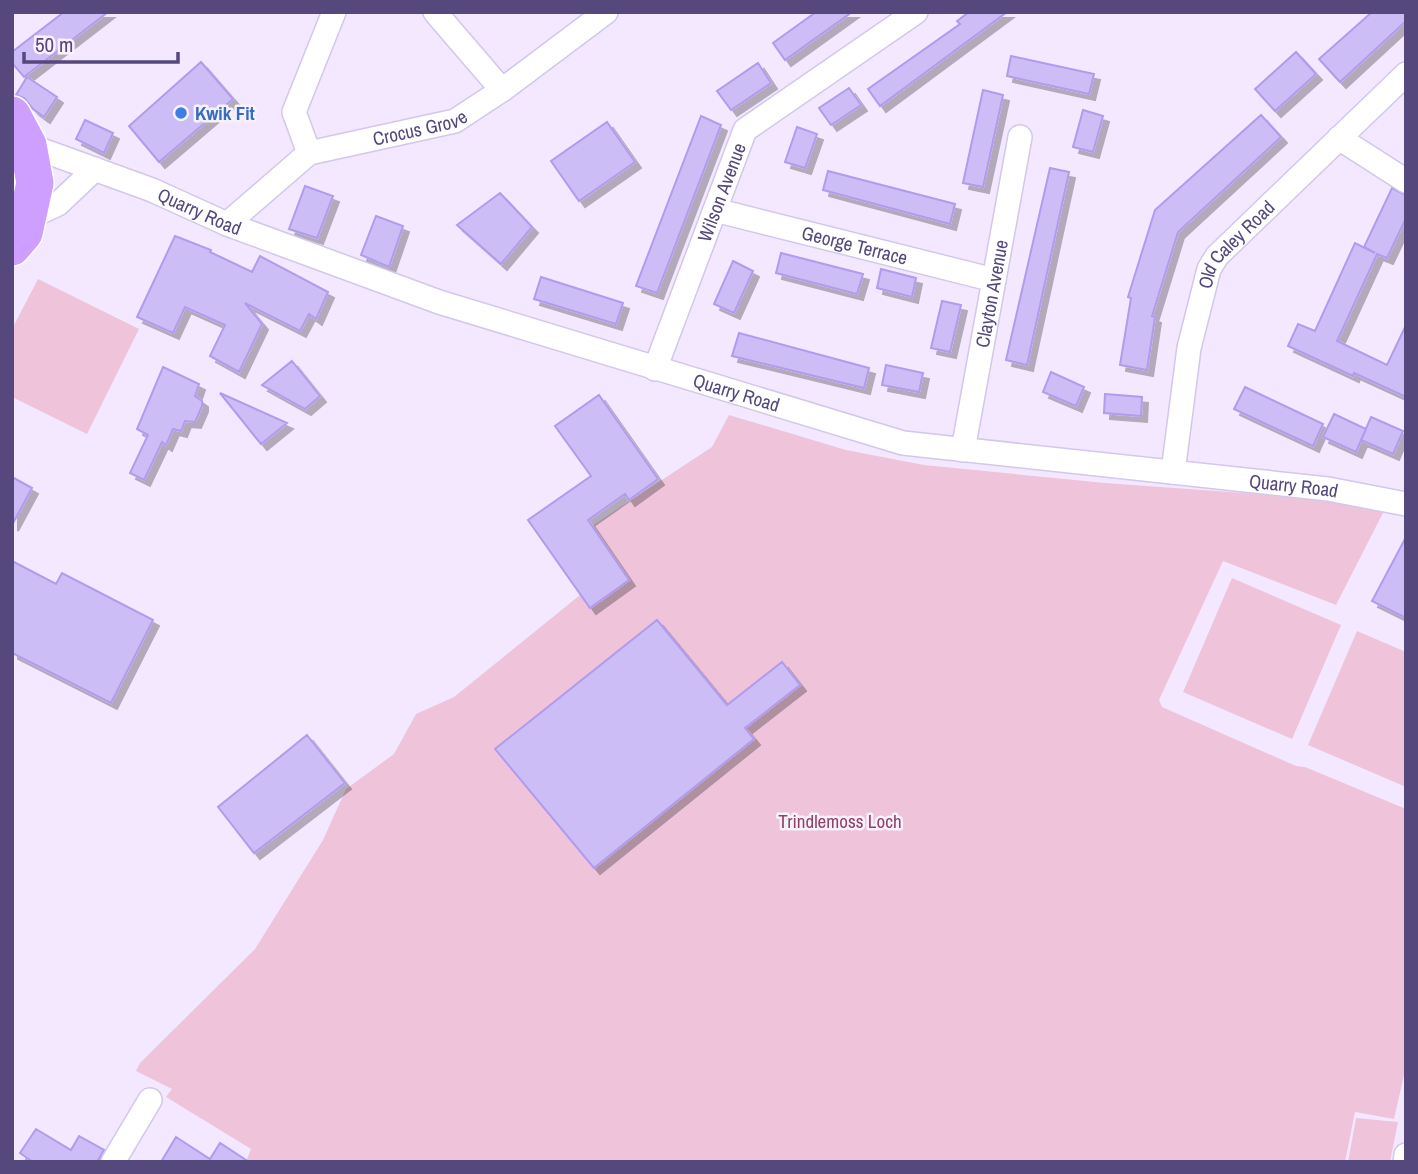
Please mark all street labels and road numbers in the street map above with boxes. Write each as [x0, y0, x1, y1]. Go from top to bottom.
street label: Crocus Grove [370, 103, 472, 152]
street label: Wilson Avenue [691, 139, 752, 245]
street label: Quarry Road [153, 181, 245, 241]
street label: Old Caley Road [1192, 194, 1280, 291]
street label: George Terrace [799, 219, 910, 271]
street label: Clayton Avenue [969, 238, 1014, 350]
street label: Quarry Road [690, 367, 783, 418]
street label: Quarry Road [1248, 468, 1340, 504]

